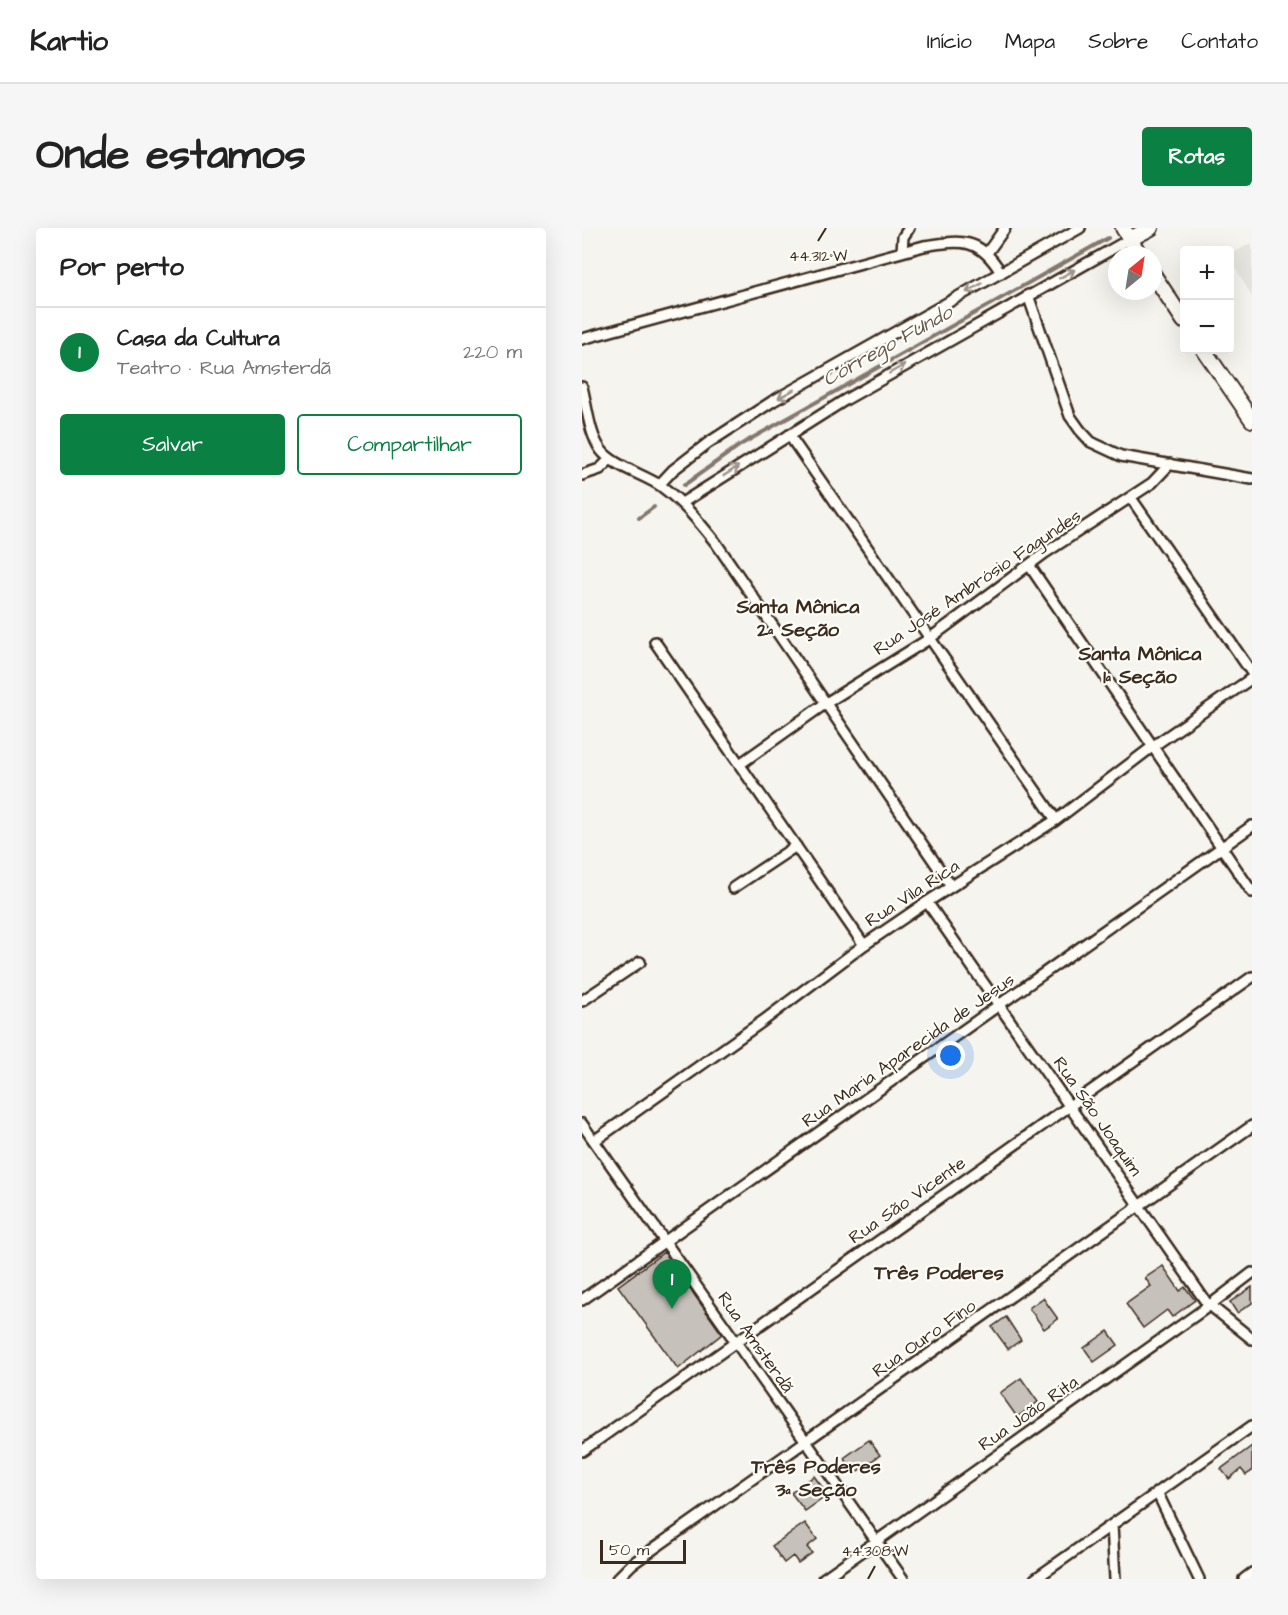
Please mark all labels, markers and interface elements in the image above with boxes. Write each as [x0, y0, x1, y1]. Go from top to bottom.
text: Kartio [30, 22, 108, 61]
text: Início [927, 27, 972, 56]
text: Mapa [1005, 27, 1055, 56]
text: Sobre [1088, 27, 1148, 56]
text: Contato [1181, 27, 1258, 56]
text: Onde estamos [36, 127, 306, 185]
button: Rotas [1142, 127, 1252, 186]
text: 44.312°W [789, 246, 847, 267]
north arrow [1108, 246, 1162, 300]
map controls [1180, 246, 1234, 354]
button: + [1180, 246, 1234, 300]
text: Por perto [60, 249, 184, 285]
one-way arrow [1058, 267, 1075, 279]
one-way arrow [966, 282, 983, 294]
water label: Córrego FUndo [818, 298, 959, 394]
button: − [1180, 300, 1234, 354]
text: Casa da Cultura [117, 323, 280, 354]
text: 1 [78, 338, 81, 366]
text: 220 m [463, 338, 522, 366]
text: Teatro · Rua Amsterdã [117, 354, 331, 382]
one-way arrow [888, 363, 905, 375]
one-way arrow [778, 388, 795, 400]
button: Salvar [60, 414, 285, 475]
button: Compartilhar [297, 414, 522, 475]
one-way arrow [722, 465, 739, 477]
street label: Rua José Ambrósio Fagundes [868, 503, 1087, 662]
district label: Santa Mônica 2ª Seção [736, 593, 860, 644]
district label: Santa Mônica 1ª Seção [1078, 640, 1202, 691]
street label: Rua Vila Rica [860, 854, 964, 933]
street label: Rua Maria Aparecida de Jesus [797, 967, 1020, 1134]
your location [936, 1041, 965, 1070]
street label: Rua São Joaquim [1047, 1052, 1148, 1181]
street label: Rua São Vicente [844, 1151, 971, 1250]
district label: Três Poderes [873, 1259, 1004, 1287]
pin: 1 [652, 1260, 692, 1309]
street label: Rua Amsterdã [711, 1287, 800, 1398]
street label: Rua Ouro Fino [868, 1293, 981, 1383]
street label: Rua João Rita [973, 1370, 1083, 1457]
district label: Três Poderes 3ª Seção [750, 1453, 881, 1504]
scale bar [600, 1537, 686, 1564]
text: 50 m [609, 1539, 649, 1561]
text: 44.308°W [842, 1541, 908, 1562]

